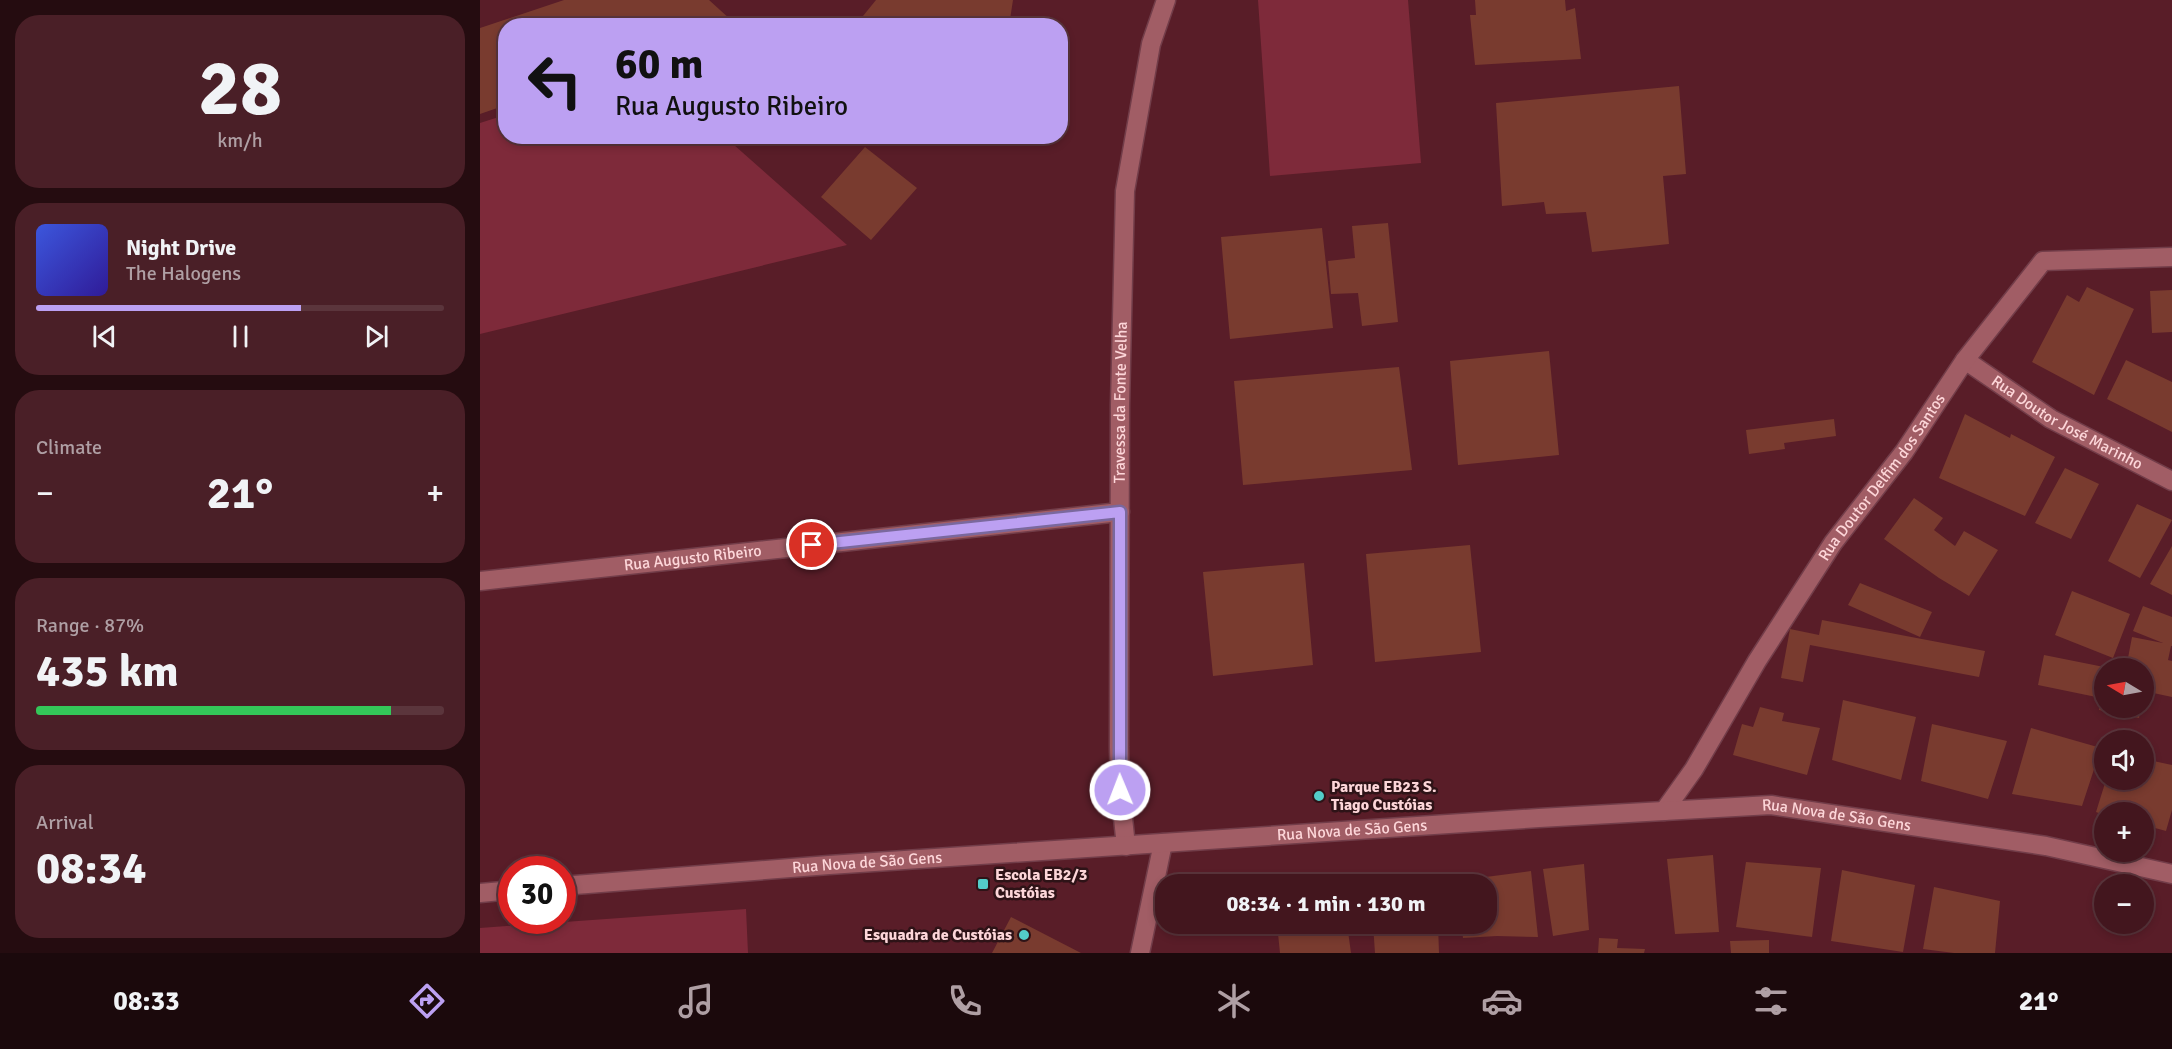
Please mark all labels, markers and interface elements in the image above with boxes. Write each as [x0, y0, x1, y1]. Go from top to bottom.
text: 60 m [615, 39, 704, 90]
text: 28 [198, 41, 282, 137]
icon: left [516, 42, 594, 120]
text: Rua Augusto Ribeiro [615, 90, 848, 123]
text: km/h [217, 128, 263, 153]
text: Night Drive [126, 234, 236, 261]
text: The Halogens [126, 261, 241, 286]
icon: previous [88, 320, 121, 353]
icon: pause [224, 320, 257, 353]
icon: next [360, 320, 393, 353]
street label: Travessa da Fonte Velha [1110, 321, 1132, 483]
street label: Rua Doutor José Marinho [1987, 371, 2146, 474]
street label: Rua Doutor Delfim dos Santos [1814, 390, 1950, 565]
text: Climate [36, 435, 102, 460]
text: 21° [207, 466, 273, 521]
text: − [36, 473, 54, 514]
text: + [426, 473, 444, 514]
pin [786, 519, 837, 570]
icon: arrive [795, 528, 828, 561]
street label: Rua Augusto Ribeiro [623, 541, 763, 575]
text: Range · 87% [36, 613, 144, 638]
text: 435 km [36, 644, 179, 699]
north arrow [2094, 658, 2154, 718]
map controls [2094, 658, 2154, 934]
button: sound [2094, 730, 2154, 790]
position arrow [1088, 758, 1152, 822]
place label: Parque EB23 S. Tiago Custóias [1331, 777, 1437, 815]
marker: Parque EB23 S. Tiago Custóias [1312, 789, 1326, 803]
street label: Rua Nova de São Gens [1761, 795, 1912, 836]
button: + [2094, 802, 2154, 862]
text: Arrival [36, 810, 94, 835]
street label: Rua Nova de São Gens [1276, 815, 1428, 845]
text: 08:34 [36, 841, 146, 896]
street label: Rua Nova de São Gens [791, 848, 943, 878]
speed limit sign: 30 [498, 856, 576, 934]
place label: Escola EB2/3 Custóias [995, 865, 1087, 903]
button: − [2094, 874, 2154, 934]
marker: Escola EB2/3 Custóias [976, 877, 990, 891]
text: 08:34 · 1 min · 130 m [1226, 890, 1426, 917]
place label: Esquadra de Custóias [864, 925, 1012, 945]
marker: Esquadra de Custóias [1017, 928, 1031, 942]
icon: directions [406, 980, 448, 1022]
icon: music [675, 980, 717, 1022]
icon: phone [944, 980, 986, 1022]
icon: climate [1213, 980, 1255, 1022]
icon: car [1481, 980, 1523, 1022]
icon: filters [1750, 980, 1792, 1022]
text: 08:33 [113, 985, 180, 1018]
text: 21° [2019, 985, 2059, 1018]

